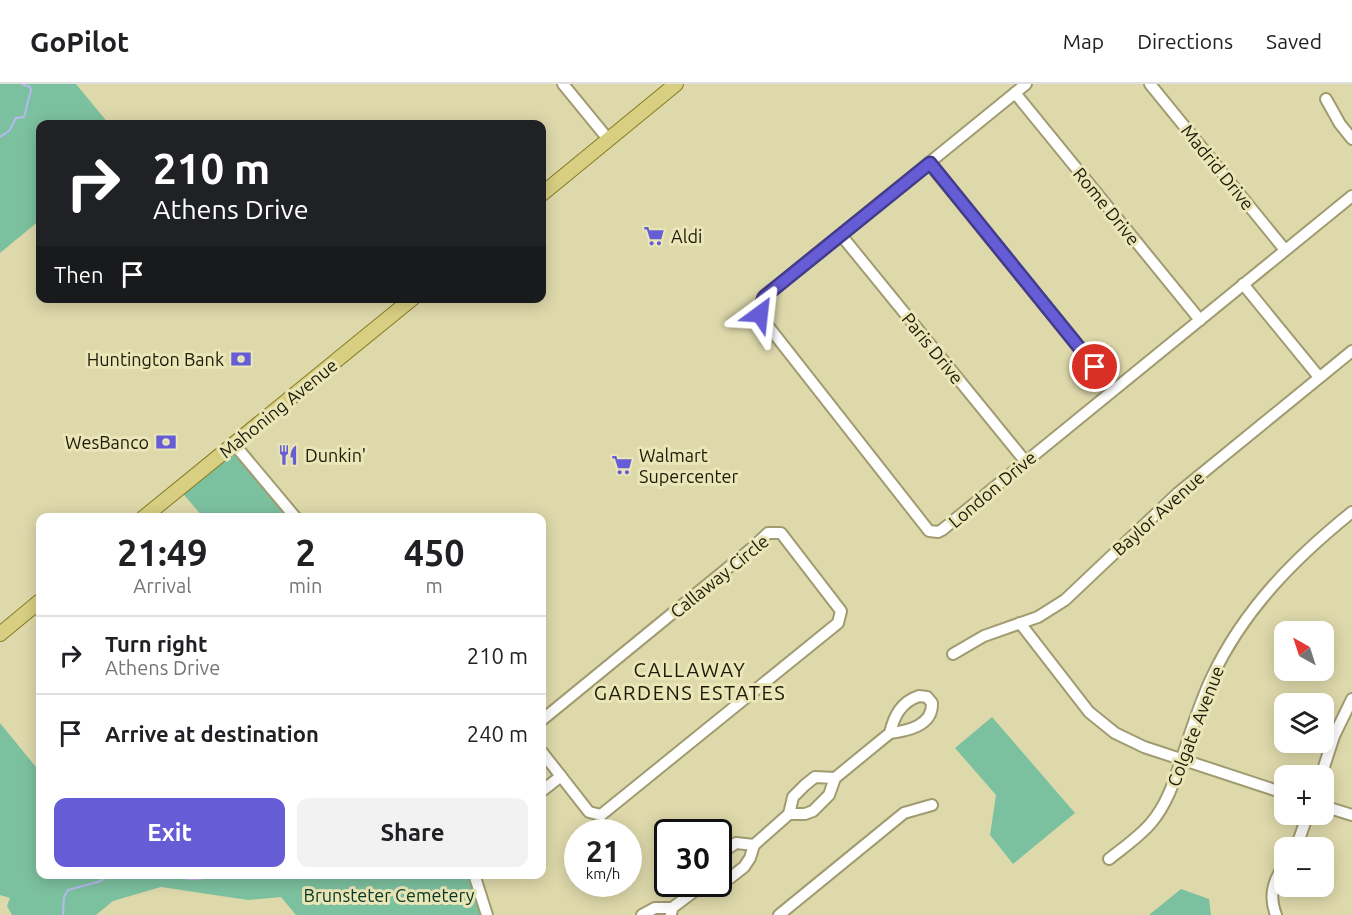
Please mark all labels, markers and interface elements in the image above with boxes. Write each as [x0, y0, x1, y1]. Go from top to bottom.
text: GoPilot [30, 26, 129, 57]
text: Map [1063, 29, 1104, 53]
text: Directions [1137, 29, 1233, 53]
text: Saved [1266, 29, 1322, 53]
street label: Madrid Drive [1178, 120, 1258, 214]
icon: right [54, 144, 132, 222]
text: 210 m [153, 145, 270, 192]
street label: Rome Drive [1070, 163, 1144, 249]
text: Athens Drive [153, 194, 309, 224]
supermarket icon: Aldi [642, 224, 666, 248]
place label: Aldi [671, 226, 702, 246]
icon: arrive [116, 258, 149, 291]
text: Then [54, 262, 104, 287]
position arrow [728, 282, 792, 346]
street label: Paris Drive [898, 308, 968, 388]
pin [1069, 341, 1120, 392]
bank icon: Huntington Bank [229, 347, 253, 371]
place label: Huntington Bank [87, 349, 224, 369]
icon: arrive [1078, 350, 1111, 383]
street label: Mahoning Avenue [215, 354, 341, 462]
bank icon: WesBanco [154, 430, 178, 454]
place label: WesBanco [65, 432, 149, 452]
restaurant icon: Dunkin' [276, 443, 300, 467]
place label: Dunkin' [305, 445, 366, 465]
place label: Walmart Supercenter [639, 445, 738, 486]
street label: London Drive [944, 447, 1040, 531]
supermarket icon: Walmart Supercenter [610, 453, 634, 477]
street label: Baylor Avenue [1108, 467, 1208, 559]
street label: Callaway Circle [666, 530, 772, 622]
text: 21:49 [117, 532, 207, 573]
text: 2 [295, 532, 316, 573]
text: 450 [404, 532, 465, 573]
text: Arrival [133, 574, 192, 597]
text: min [289, 574, 322, 597]
text: m [426, 574, 443, 597]
north arrow [1274, 621, 1334, 681]
map controls [1274, 621, 1334, 897]
text: Turn right [105, 631, 207, 656]
icon: right [54, 639, 87, 672]
text: 210 m [467, 643, 528, 668]
text: Athens Drive [105, 656, 220, 679]
district label: CALLAWAY GARDENS ESTATES [594, 658, 786, 704]
street label: Colgate Avenue [1163, 663, 1227, 789]
button: layers [1274, 693, 1334, 753]
icon: arrive [54, 717, 87, 750]
text: Arrive at destination [105, 721, 319, 746]
text: 240 m [467, 721, 528, 746]
button: + [1274, 765, 1334, 825]
button: Exit [54, 798, 285, 867]
button: Share [297, 798, 528, 867]
speed limit sign: 30 [654, 819, 732, 897]
text: 21 [586, 834, 620, 868]
button: − [1274, 837, 1334, 897]
text: km/h [586, 865, 620, 882]
park label: Brunsteter Cemetery [304, 885, 475, 905]

